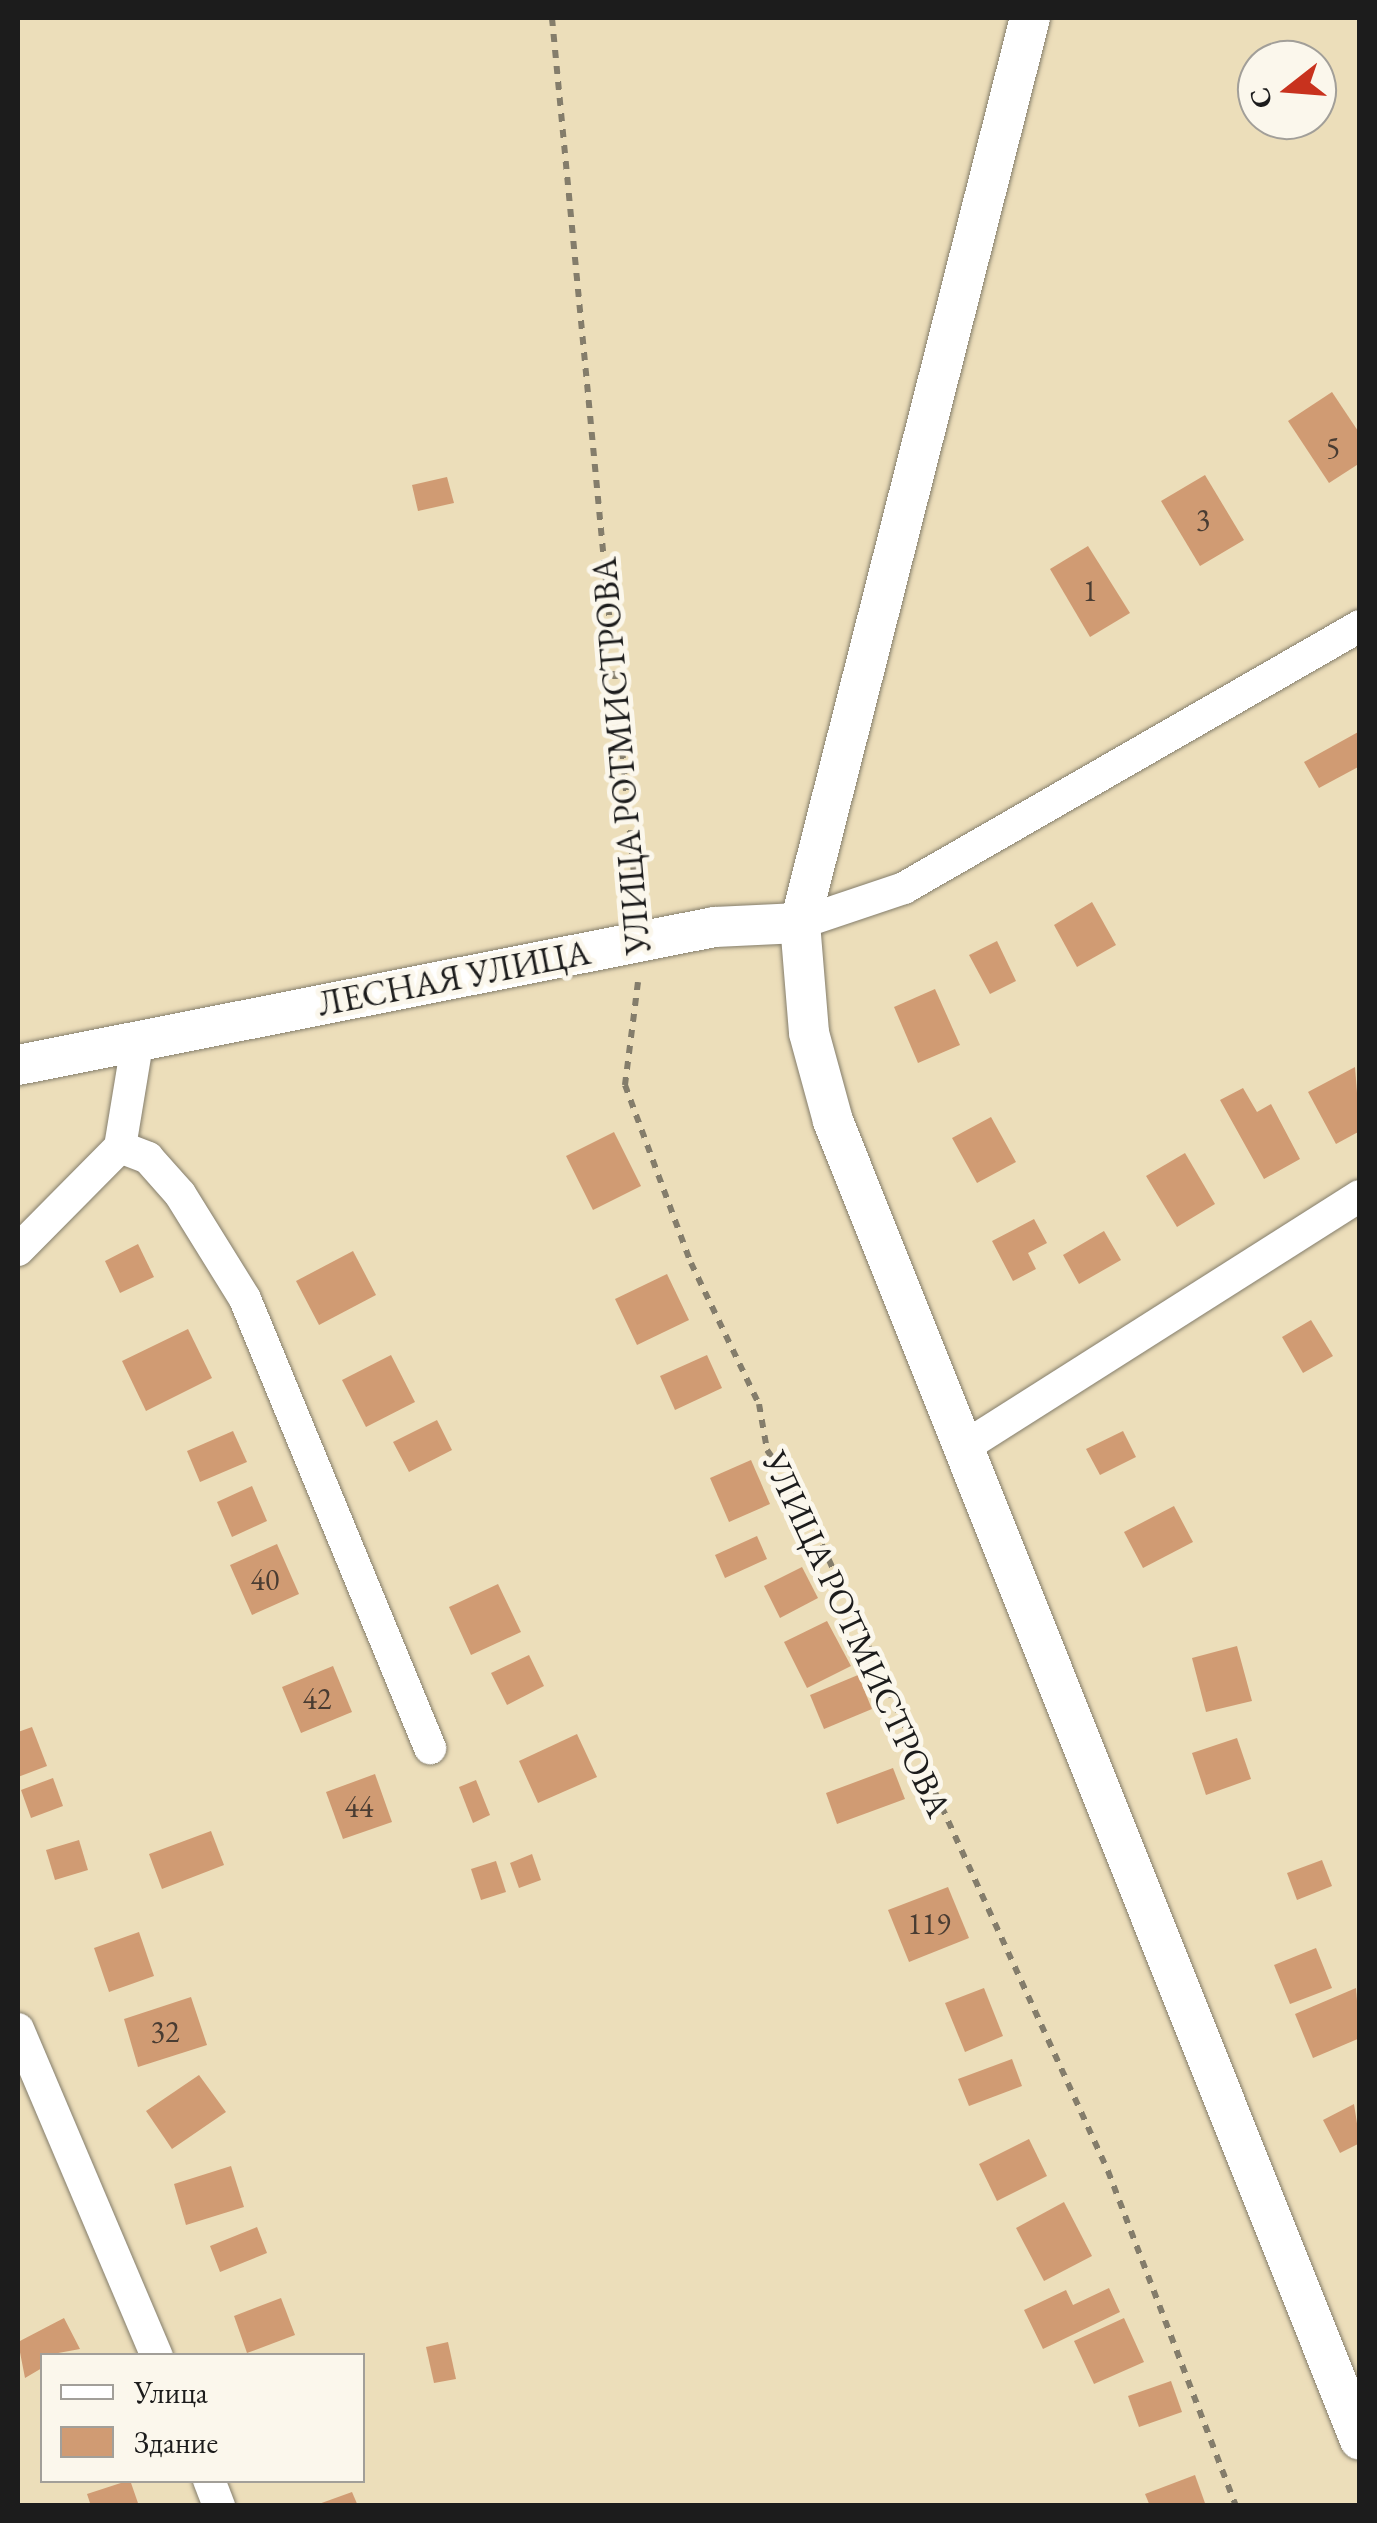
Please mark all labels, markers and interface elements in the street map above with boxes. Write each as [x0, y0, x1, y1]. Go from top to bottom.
north arrow [1237, 40, 1337, 140]
text: С [1240, 83, 1280, 113]
house number: 5 [1326, 430, 1340, 466]
house number: 3 [1196, 502, 1210, 538]
street label: УЛИЦА РОТМИСТРОВА [583, 556, 659, 956]
house number: 1 [1083, 573, 1097, 609]
street label: ЛЕСНАЯ УЛИЦА [314, 931, 594, 1025]
street label: УЛИЦА РОТМИСТРОВА [754, 1444, 960, 1824]
house number: 40 [251, 1562, 279, 1598]
house number: 42 [303, 1681, 331, 1717]
house number: 44 [345, 1789, 373, 1825]
house number: 119 [907, 1906, 951, 1942]
house number: 32 [151, 2014, 179, 2050]
legend [40, 2353, 365, 2483]
text: Улица [134, 2373, 208, 2412]
text: Здание [134, 2423, 218, 2462]

